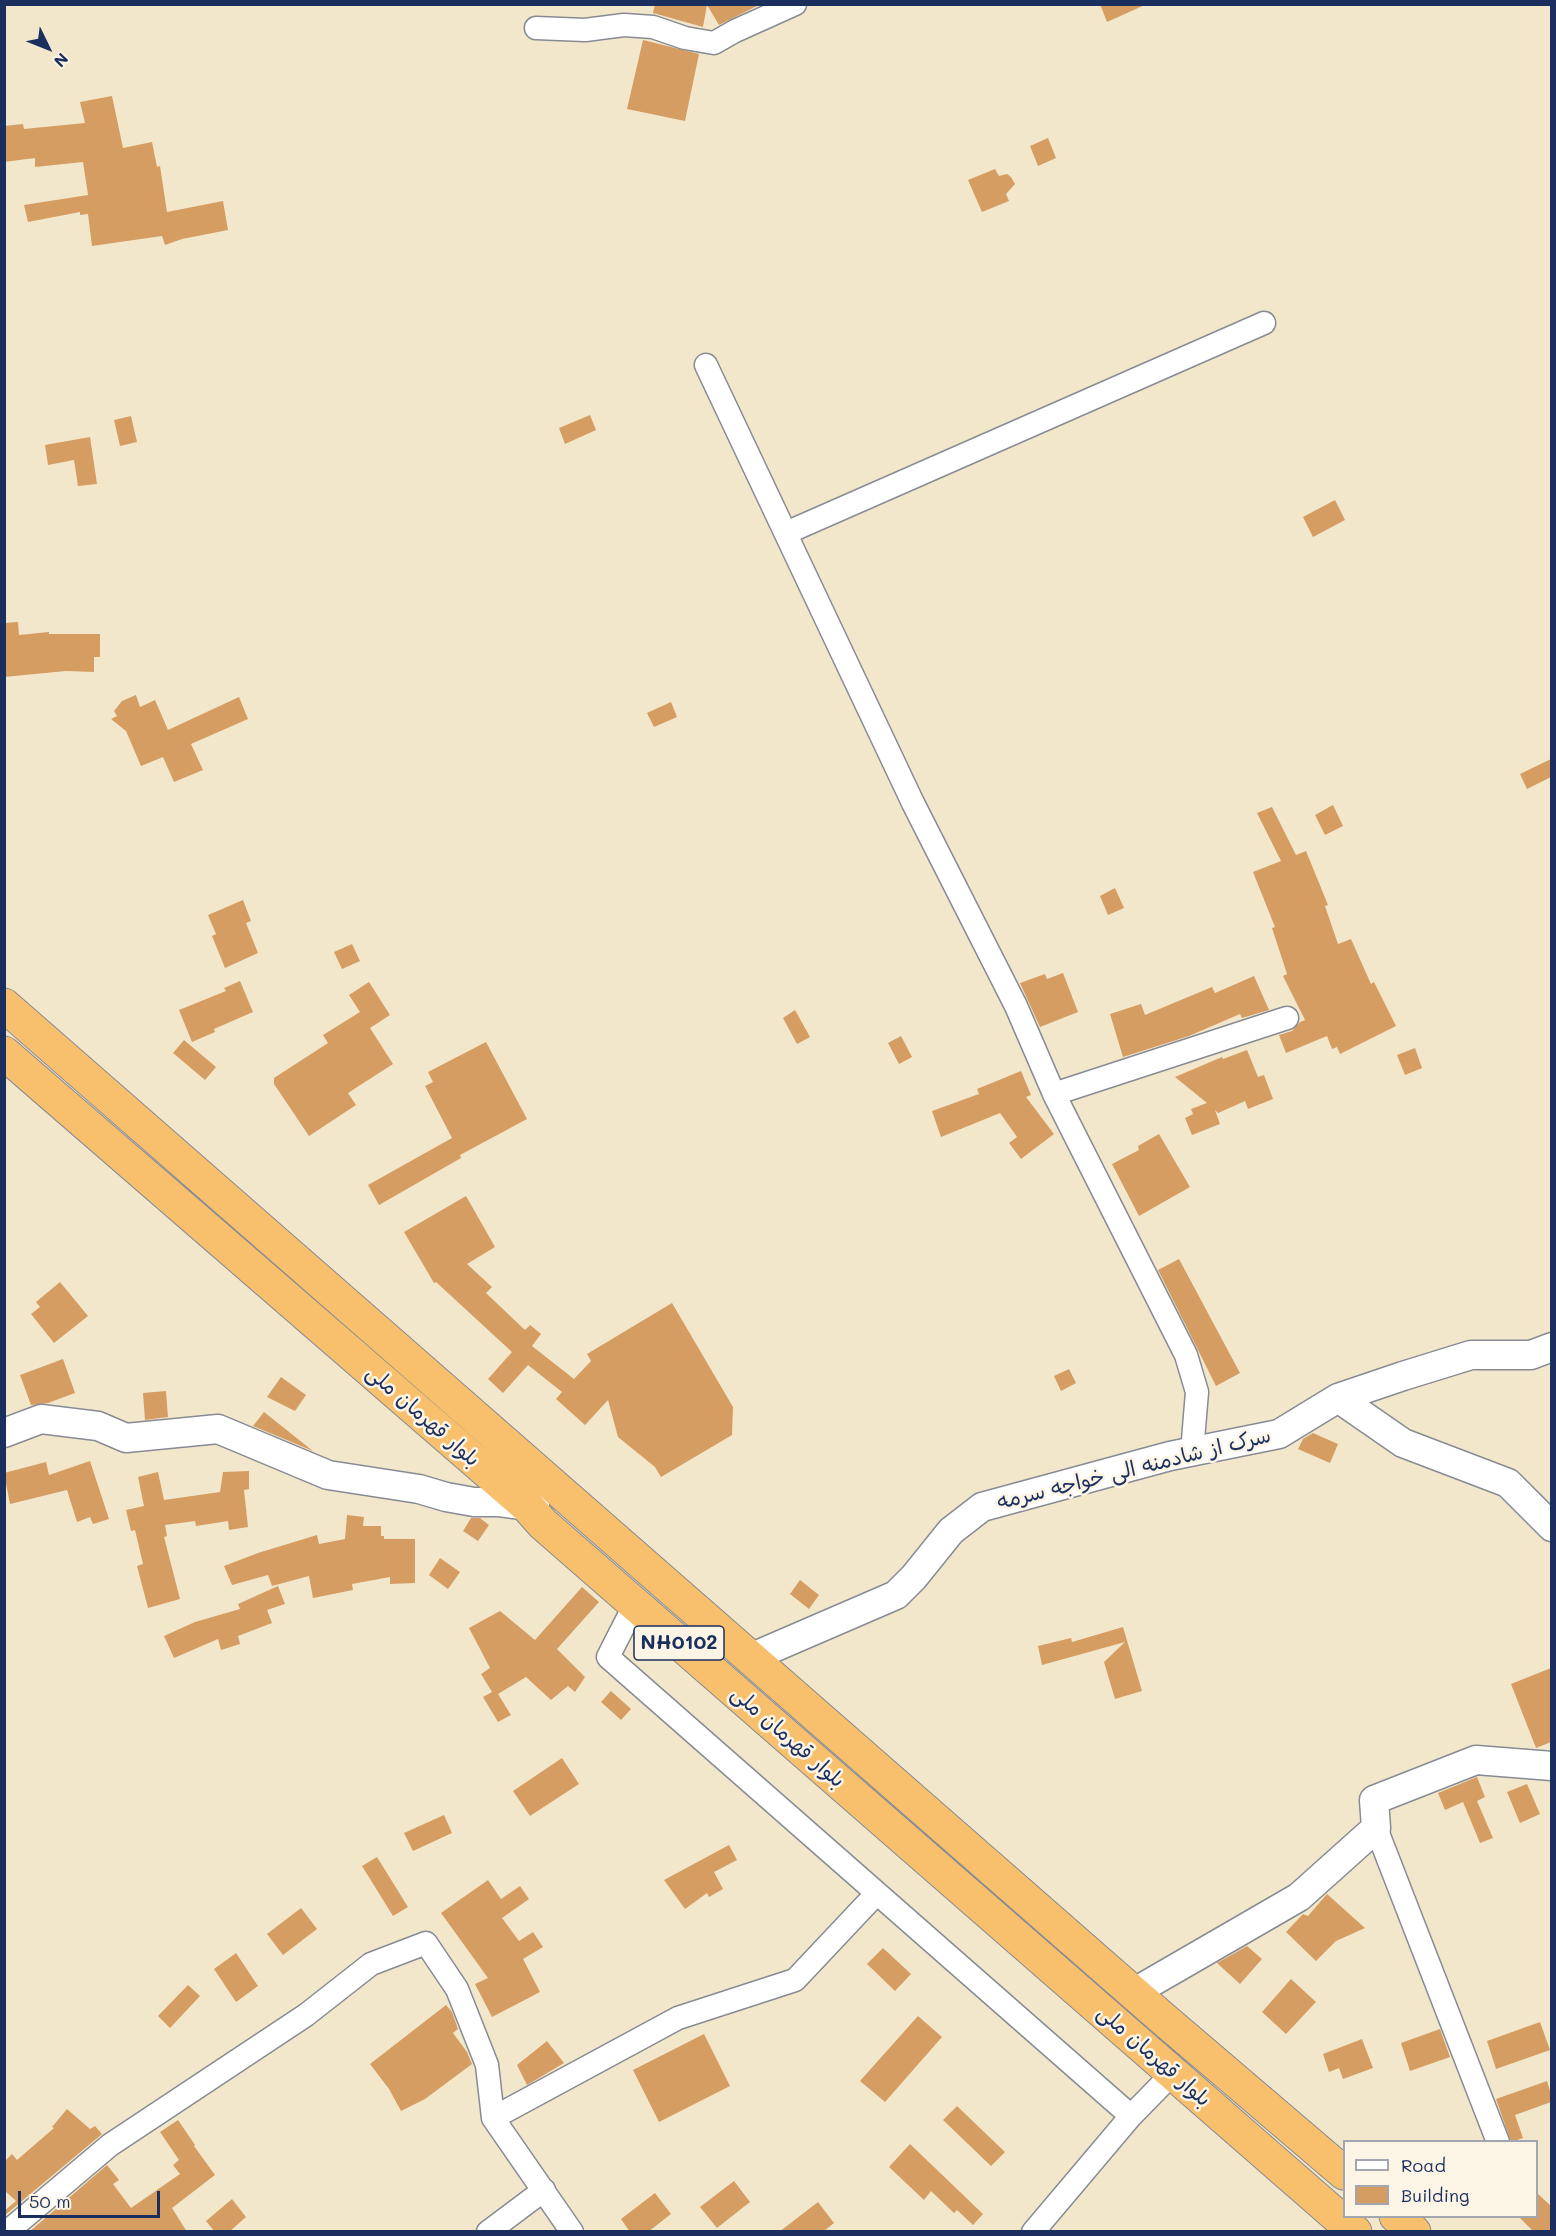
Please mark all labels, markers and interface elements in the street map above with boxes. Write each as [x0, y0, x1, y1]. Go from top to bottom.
north arrow [18, 18, 78, 78]
text: N [50, 49, 73, 72]
street label: بلوار قهرمان ملی [361, 1360, 485, 1472]
street label: سرک از شادمنه الی خواجه سرمه [994, 1423, 1274, 1515]
road number: NH0102 [634, 1626, 724, 1660]
street label: بلوار قهرمان ملی [726, 1681, 850, 1793]
street label: بلوار قهرمان ملی [1092, 2000, 1216, 2112]
legend [1343, 2140, 1538, 2218]
text: Road [1401, 2153, 1446, 2177]
scale bar [21, 2179, 164, 2217]
text: Building [1401, 2183, 1469, 2207]
text: 50 m [29, 2189, 71, 2213]

